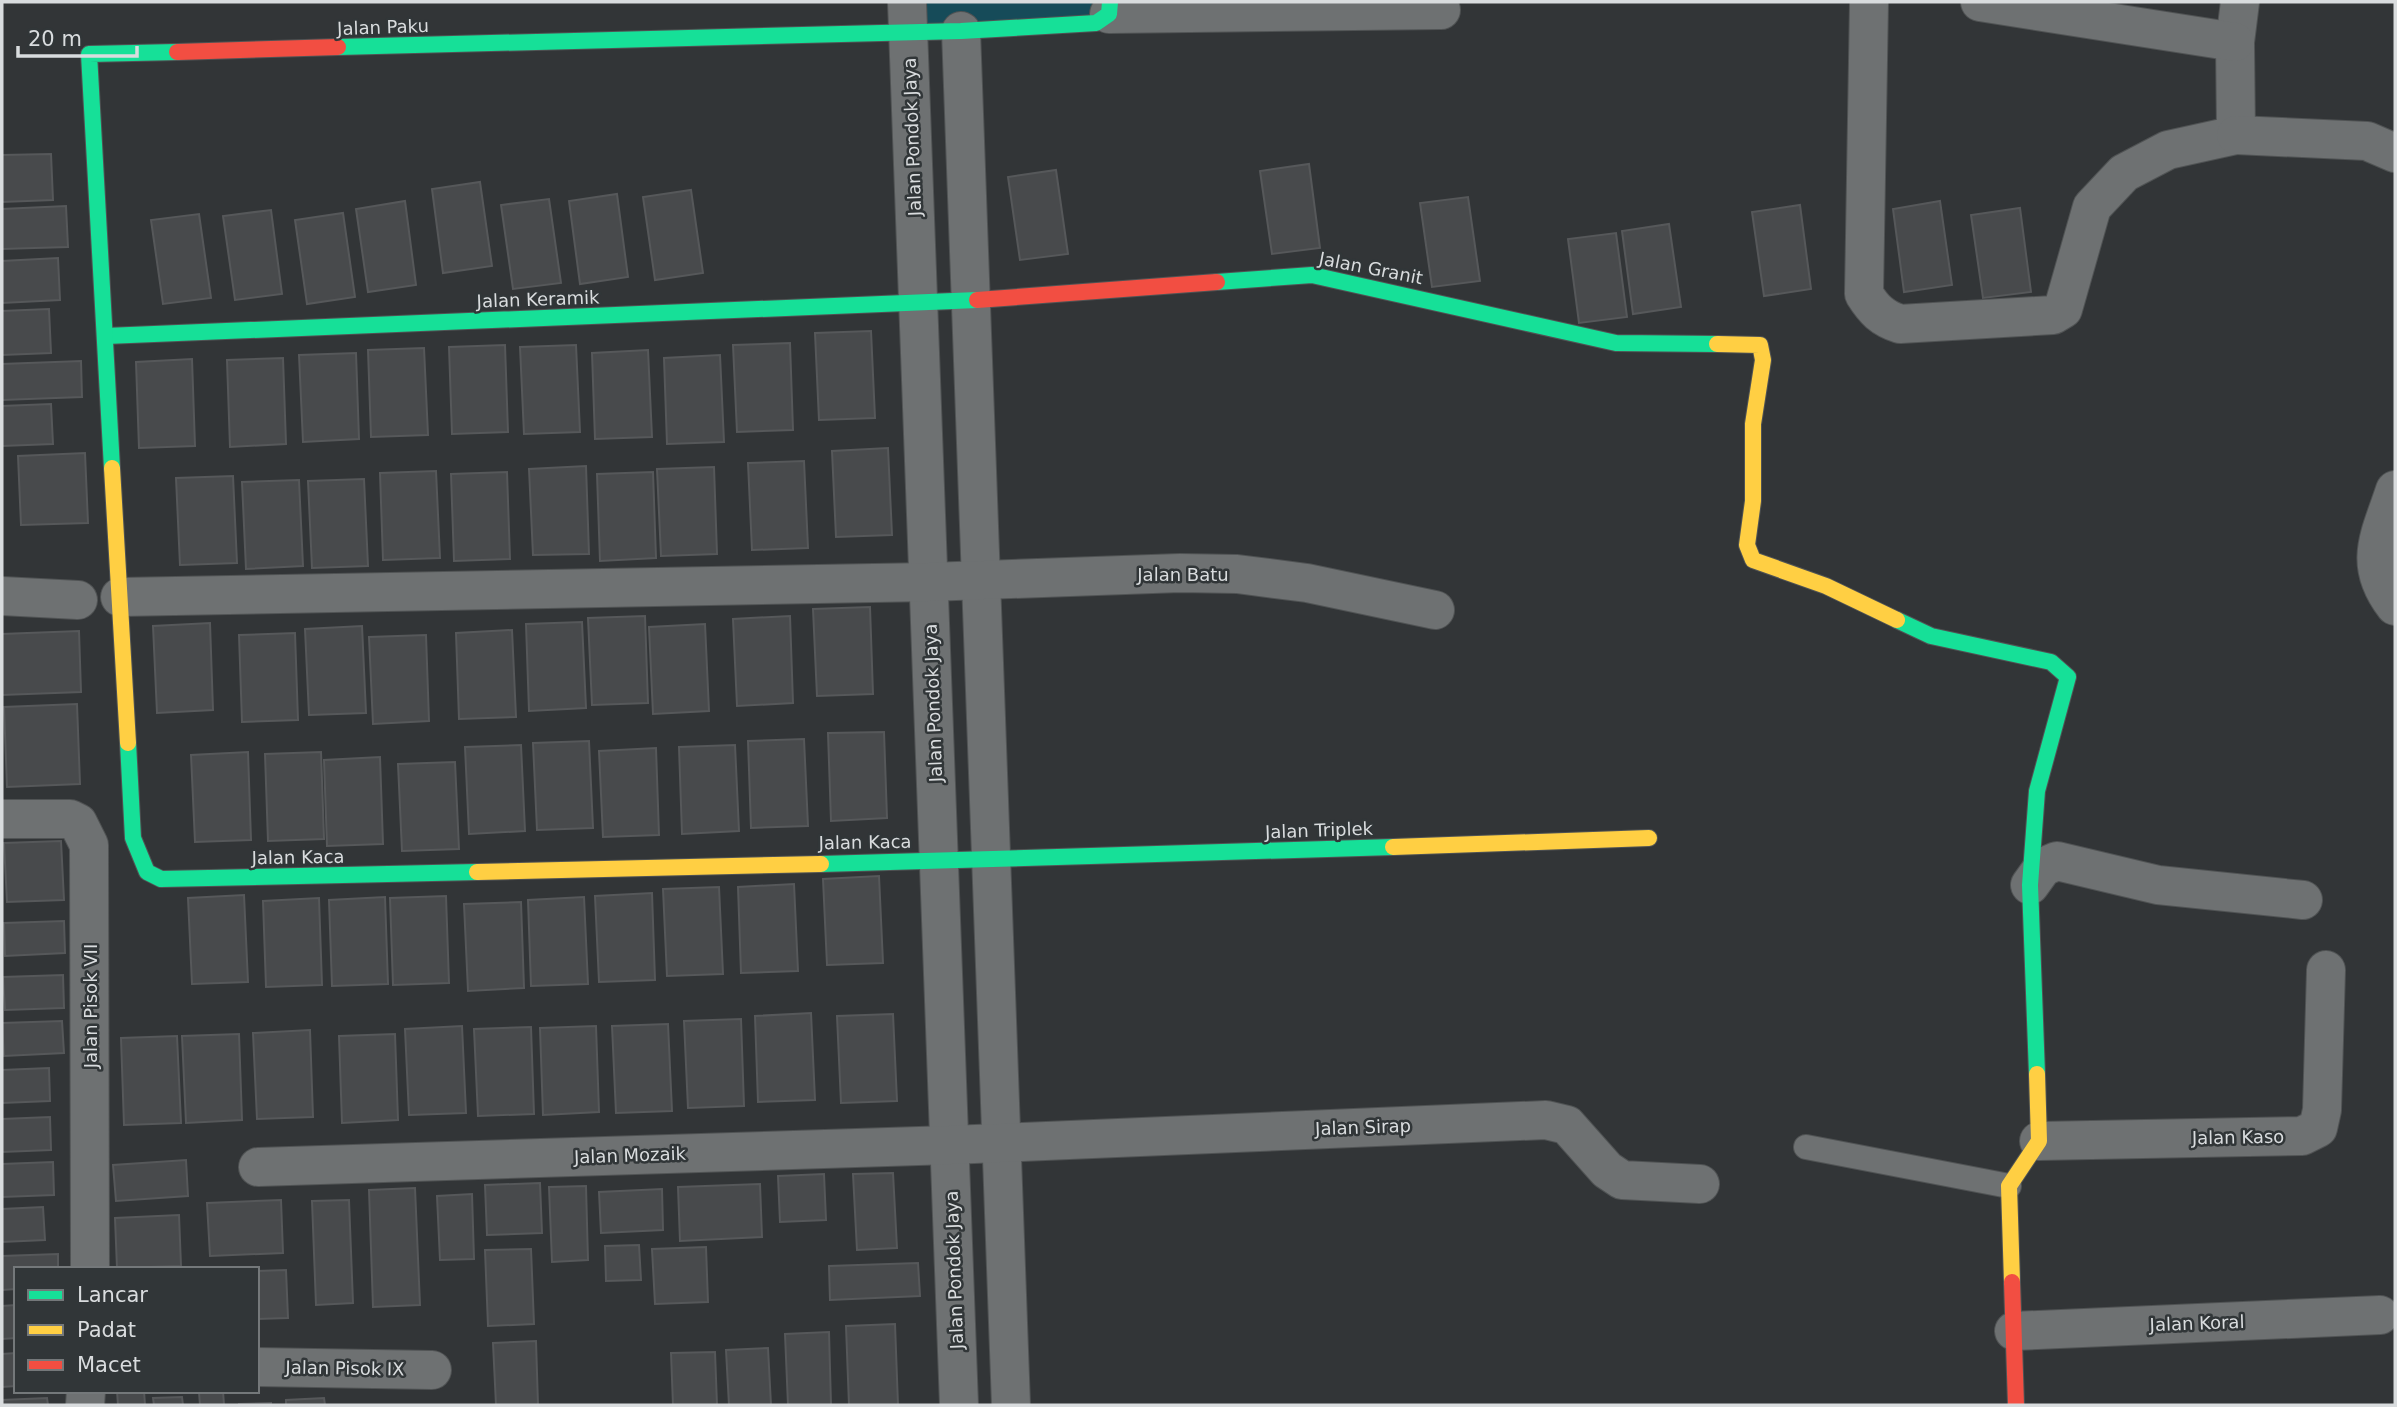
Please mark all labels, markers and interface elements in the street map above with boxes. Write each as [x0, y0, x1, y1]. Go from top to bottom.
scale bar [18, 14, 136, 58]
street label: Jalan Paku [336, 15, 429, 39]
text: 20 m [28, 27, 82, 51]
street label: Jalan Pondok Jaya [899, 57, 925, 218]
street label: Jalan Granit [1316, 247, 1425, 288]
street label: Jalan Keramik [475, 286, 600, 312]
street label: Jalan Batu [1136, 564, 1229, 585]
street label: Jalan Pondok Jaya [920, 623, 946, 784]
street label: Jalan Triplek [1264, 818, 1374, 842]
street label: Jalan Kaca [817, 831, 912, 853]
street label: Jalan Kaca [250, 846, 345, 868]
street label: Jalan Pisok VII [80, 944, 101, 1069]
street label: Jalan Sirap [1314, 1115, 1411, 1139]
street label: Jalan Kaso [2191, 1126, 2284, 1148]
street label: Jalan Mozaik [573, 1143, 687, 1167]
street label: Jalan Pondok Jaya [941, 1190, 967, 1351]
legend [14, 1267, 259, 1393]
text: Lancar [77, 1283, 148, 1307]
street label: Jalan Koral [2148, 1311, 2245, 1335]
text: Padat [77, 1318, 136, 1342]
text: Macet [77, 1353, 141, 1377]
street label: Jalan Pisok IX [284, 1356, 405, 1380]

